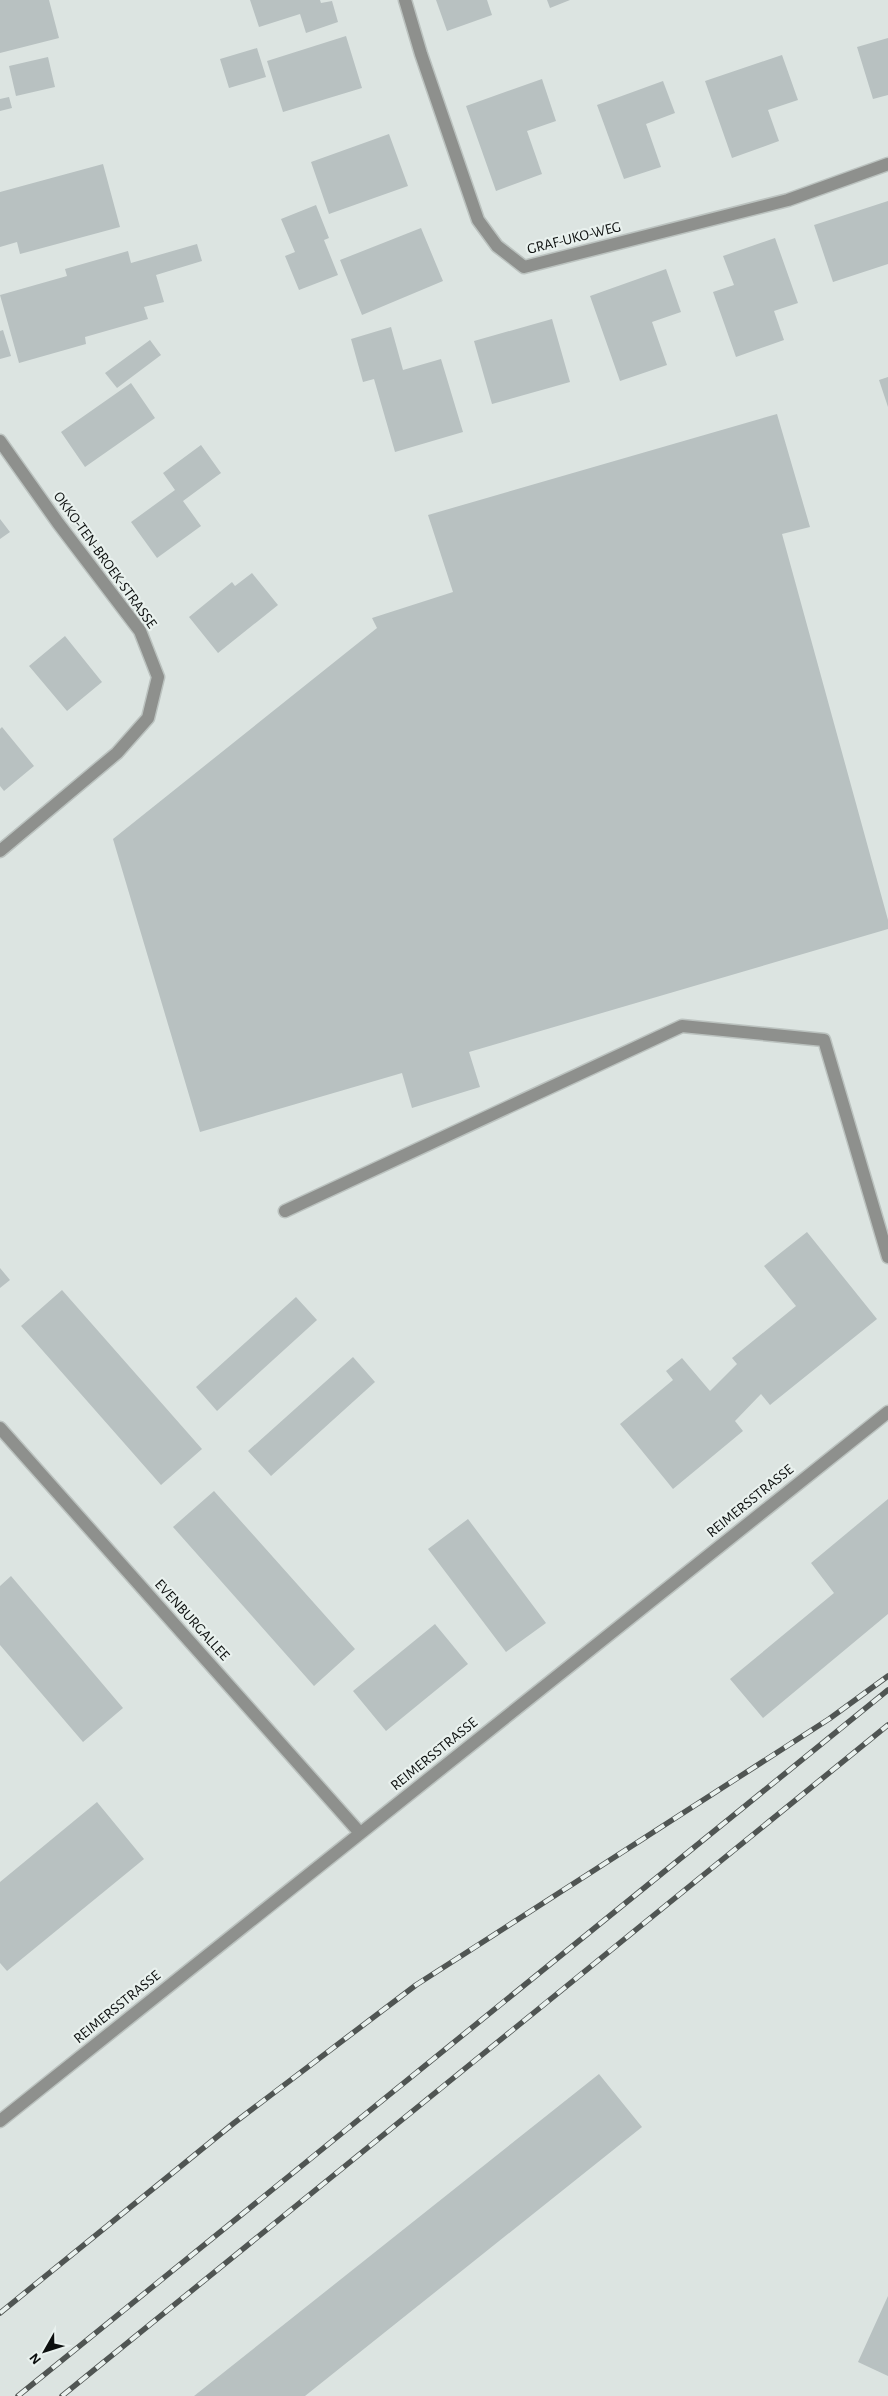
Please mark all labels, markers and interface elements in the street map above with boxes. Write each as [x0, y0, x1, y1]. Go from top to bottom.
street label: GRAF-UKO-WEG [525, 219, 623, 257]
street label: OKKO-TEN-BROEK-STRASSE [51, 489, 159, 631]
street label: REIMERSSTRASSE [704, 1462, 796, 1540]
street label: EVENBURGALLEE [152, 1577, 232, 1663]
street label: REIMERSSTRASSE [388, 1715, 480, 1793]
street label: REIMERSSTRASSE [71, 1968, 163, 2046]
north arrow [20, 2326, 70, 2376]
text: N [27, 2350, 44, 2367]

